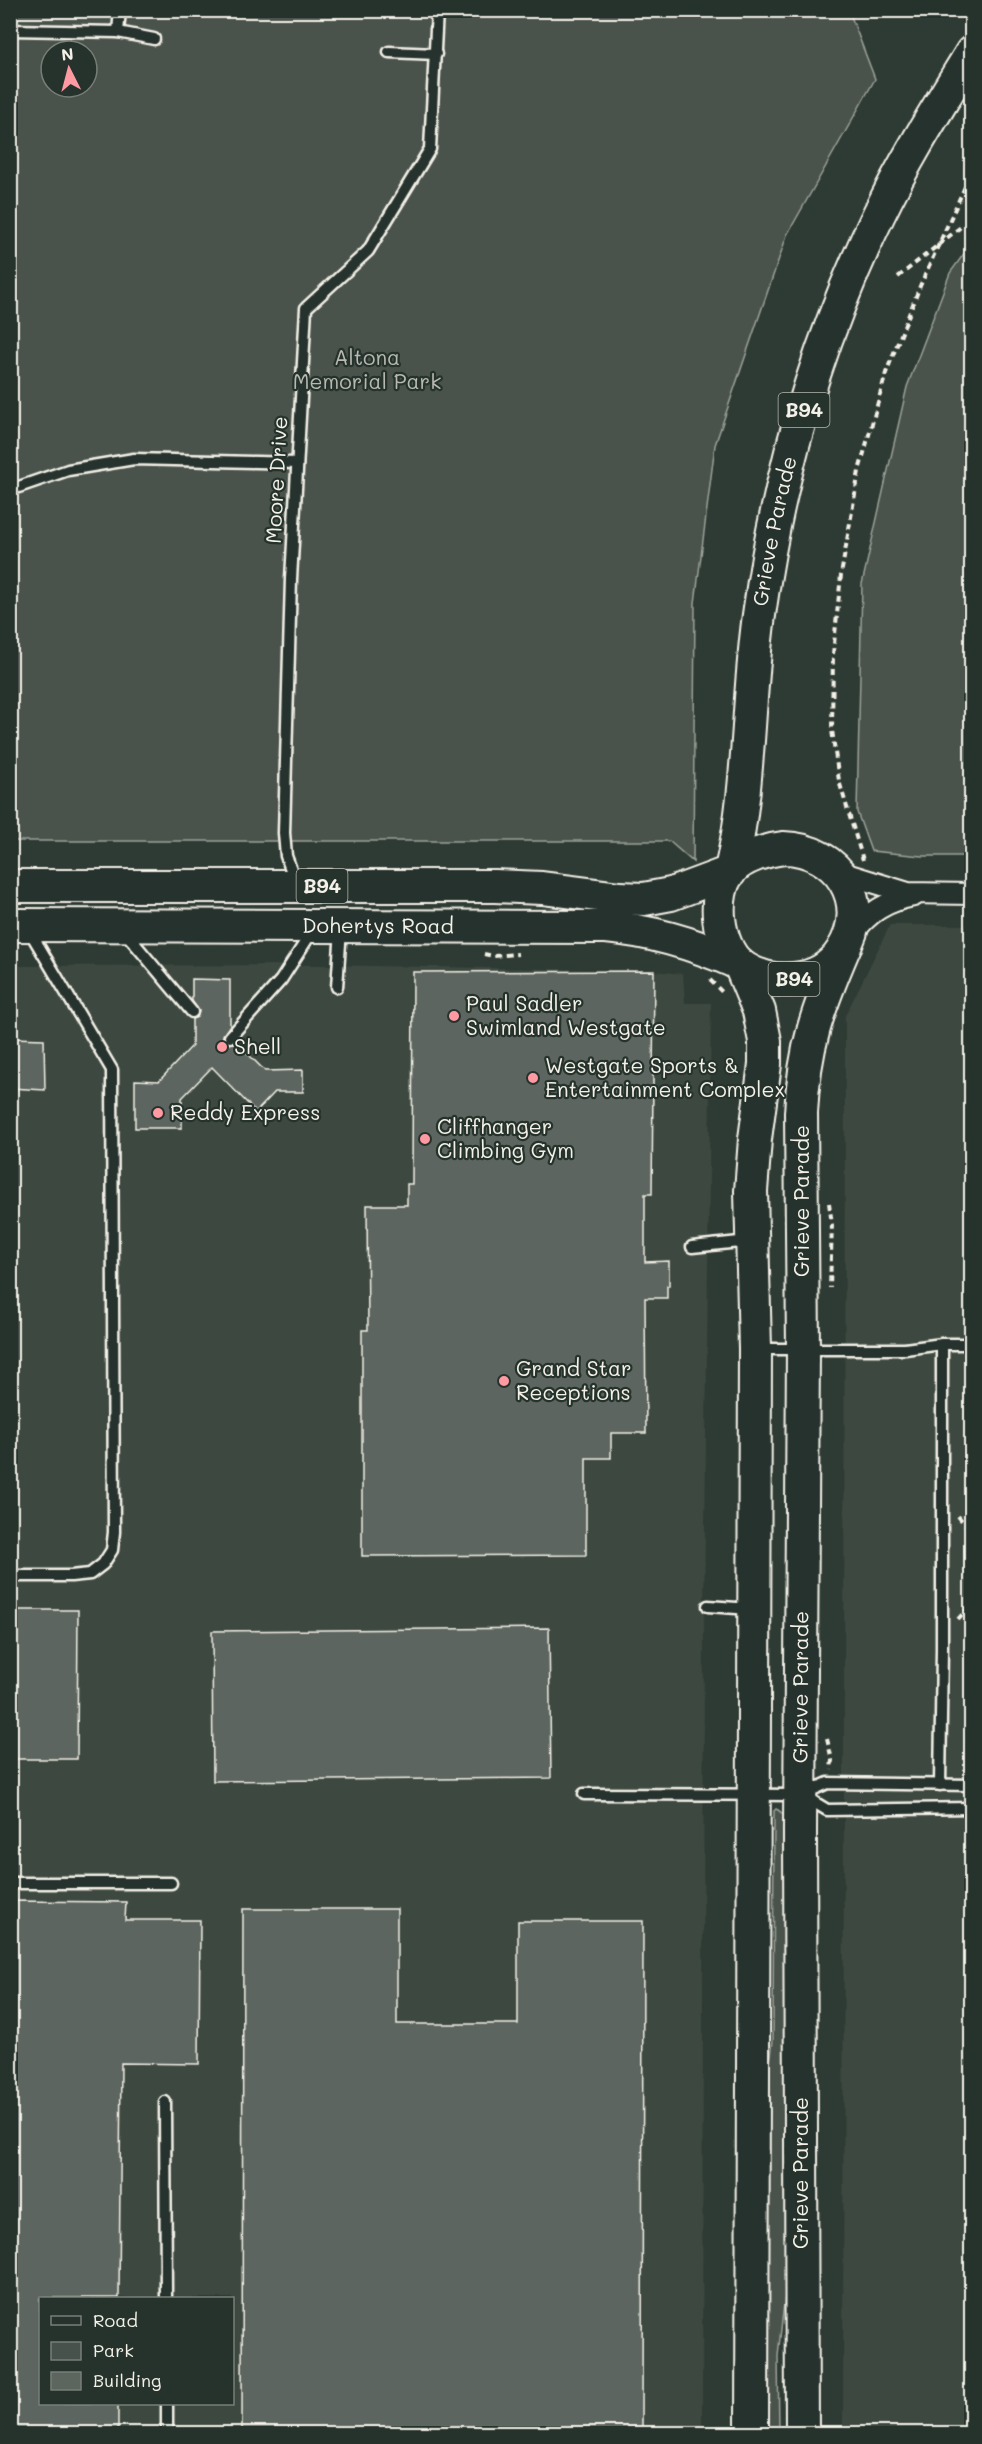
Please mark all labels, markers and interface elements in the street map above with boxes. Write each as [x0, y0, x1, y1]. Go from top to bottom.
north arrow [39, 39, 99, 99]
text: N [60, 43, 75, 65]
park label: Altona Memorial Park [293, 343, 441, 394]
road number: B94 [778, 393, 830, 427]
street label: Moore Drive [259, 416, 292, 544]
street label: Grieve Parade [745, 453, 802, 608]
road number: B94 [296, 869, 348, 903]
street label: Dohertys Road [302, 911, 454, 938]
road number: B94 [768, 962, 820, 996]
place label: Paul Sadler Swimland Westgate [466, 989, 666, 1040]
marker: Paul Sadler Swimland Westgate [447, 1009, 461, 1023]
place label: Shell [234, 1032, 281, 1059]
marker: Shell [215, 1040, 229, 1054]
place label: Westgate Sports & Entertainment Complex [545, 1051, 785, 1102]
marker: Westgate Sports & Entertainment Complex [526, 1071, 540, 1085]
place label: Reddy Express [170, 1098, 320, 1125]
marker: Reddy Express [151, 1106, 165, 1120]
place label: Cliffhanger Climbing Gym [437, 1112, 574, 1163]
street label: Grieve Parade [787, 1125, 814, 1277]
marker: Cliffhanger Climbing Gym [418, 1132, 432, 1146]
place label: Grand Star Receptions [516, 1354, 632, 1405]
marker: Grand Star Receptions [497, 1374, 511, 1388]
street label: Grieve Parade [785, 1611, 813, 1763]
street label: Grieve Parade [786, 2097, 813, 2249]
legend [39, 2297, 234, 2405]
text: Road [93, 2308, 138, 2332]
text: Park [93, 2338, 134, 2362]
text: Building [93, 2368, 161, 2392]

